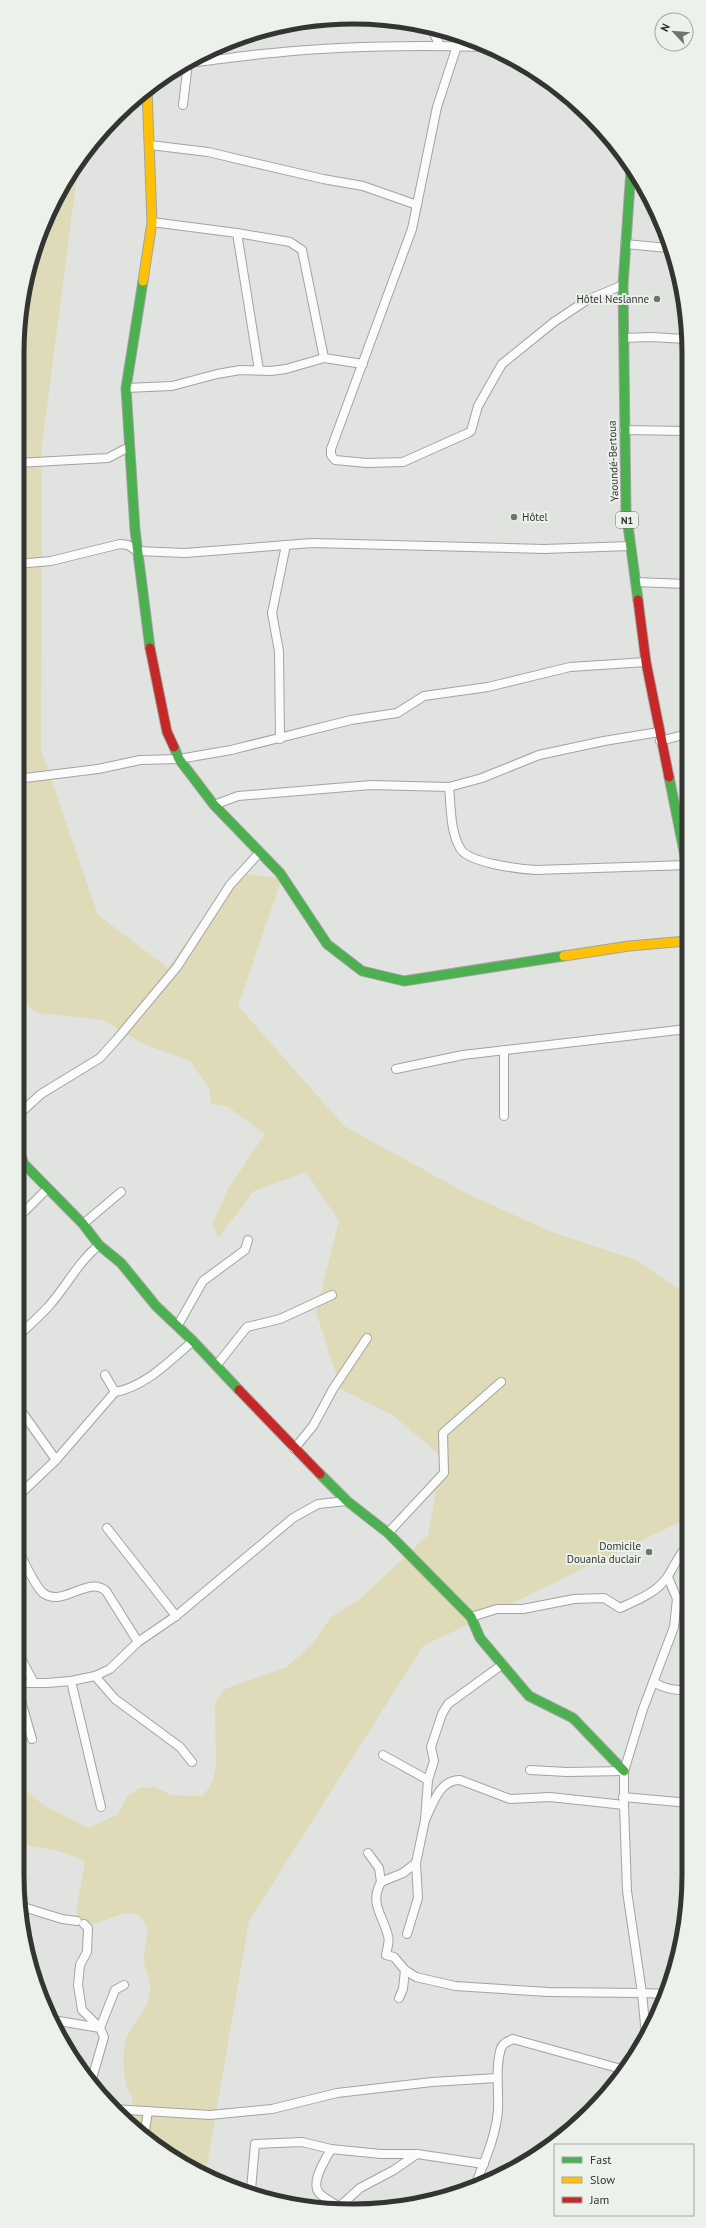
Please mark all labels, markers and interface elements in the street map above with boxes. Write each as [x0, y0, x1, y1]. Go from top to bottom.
north arrow [654, 12, 694, 52]
text: N [657, 21, 673, 34]
place label: Hôtel Neslanne [576, 292, 649, 306]
marker: Hôtel Neslanne [652, 294, 662, 304]
street label: Yaoundé-Bertoua [605, 420, 621, 502]
place label: Hôtel [522, 510, 548, 524]
marker: Hôtel [509, 512, 519, 522]
road number: N1 [616, 512, 638, 528]
place label: Domicile Douanla duclair [567, 1539, 641, 1566]
marker: Domicile Douanla duclair [644, 1547, 654, 1557]
legend [554, 2144, 694, 2216]
text: Fast [590, 2152, 611, 2167]
text: Slow [590, 2172, 615, 2187]
text: Jam [589, 2192, 609, 2207]

